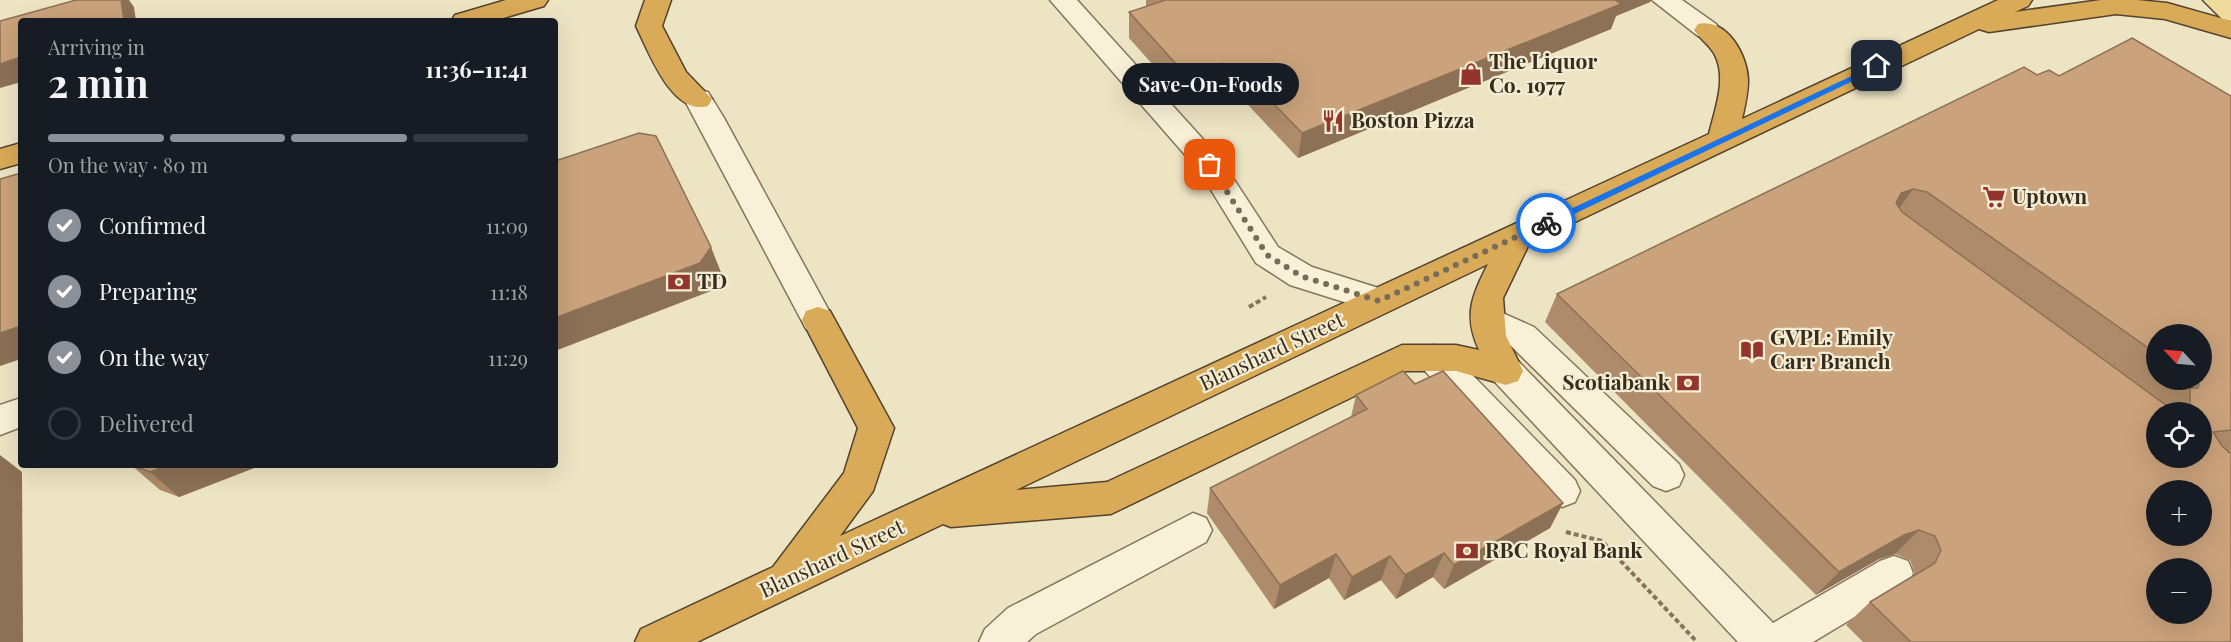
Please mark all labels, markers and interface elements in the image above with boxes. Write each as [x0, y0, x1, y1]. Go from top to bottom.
text: Arriving in [48, 33, 145, 60]
pin [1851, 40, 1902, 91]
place label: The Liquor Co. 1977 [1489, 46, 1597, 98]
icon: home [1860, 49, 1893, 82]
text: 11:36–11:41 [425, 54, 528, 84]
text: 2 min [48, 56, 149, 108]
shop icon: The Liquor Co. 1977 [1458, 61, 1484, 87]
callout: Save-On-Foods [1122, 63, 1298, 105]
text: Save-On-Foods [1138, 70, 1283, 97]
place label: Boston Pizza [1351, 105, 1475, 133]
restaurant icon: Boston Pizza [1320, 108, 1346, 134]
pin [1184, 139, 1235, 190]
icon: bag [1193, 148, 1226, 181]
text: On the way · 80 m [48, 151, 208, 178]
place label: Uptown [2012, 181, 2087, 209]
supermarket icon: Uptown [1981, 184, 2007, 210]
courier [1516, 193, 1576, 253]
icon: bike [1530, 207, 1563, 240]
icon: check [48, 209, 81, 242]
text: Confirmed [99, 210, 206, 240]
text: 11:09 [486, 212, 528, 239]
place label: TD [697, 266, 727, 294]
bank icon: TD [666, 269, 692, 295]
icon: check [48, 275, 81, 308]
text: Preparing [99, 276, 197, 306]
text: 11:18 [490, 278, 528, 305]
street label: Blanshard Street [1194, 304, 1349, 396]
place label: GVPL: Emily Carr Branch [1770, 322, 1893, 374]
north arrow [2146, 324, 2212, 390]
map controls [2146, 324, 2212, 624]
library icon: GVPL: Emily Carr Branch [1739, 337, 1765, 363]
icon: check [48, 341, 81, 374]
text: On the way [99, 342, 209, 372]
text: 11:29 [488, 344, 528, 371]
place label: Scotiabank [1562, 367, 1671, 395]
bank icon: Scotiabank [1675, 370, 1701, 396]
button: locate [2146, 402, 2212, 468]
text: Delivered [99, 408, 194, 438]
button: + [2146, 480, 2212, 546]
street label: Blanshard Street [754, 511, 909, 603]
place label: RBC Royal Bank [1485, 535, 1643, 563]
bank icon: RBC Royal Bank [1454, 538, 1480, 564]
button: − [2146, 558, 2212, 624]

